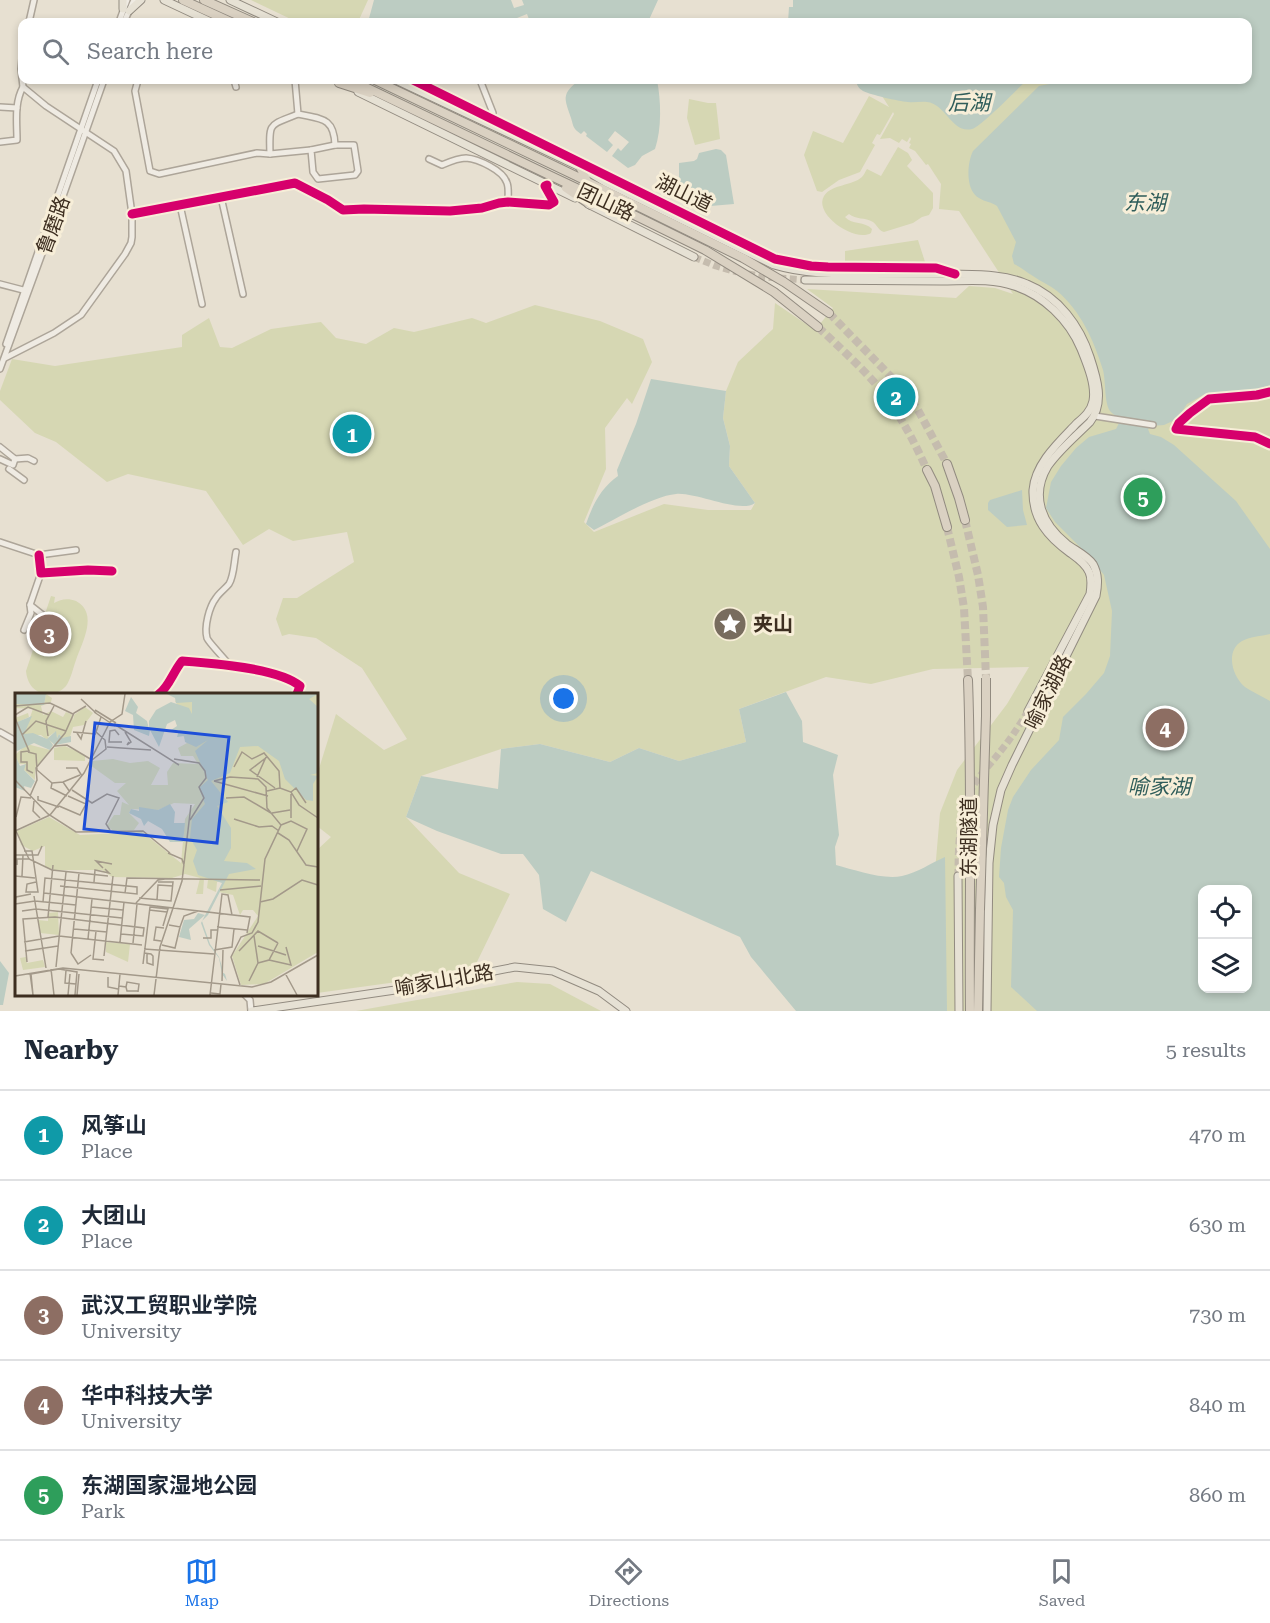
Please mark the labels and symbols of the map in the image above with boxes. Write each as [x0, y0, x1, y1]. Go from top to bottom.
water label: 后湖 [948, 91, 993, 115]
street label: 湖山道 [652, 169, 716, 217]
street label: 团山路 [574, 178, 638, 226]
water label: 东湖 [1124, 191, 1169, 215]
street label: 鲁磨路 [31, 193, 75, 257]
pin: 2 [876, 374, 916, 420]
pin: 1 [332, 412, 372, 456]
pin: 5 [1124, 474, 1162, 520]
place icon: 夹山 [712, 606, 748, 642]
pin: 3 [29, 612, 68, 656]
place label: 夹山 [753, 612, 793, 636]
street label: 喻家湖路 [1020, 651, 1076, 733]
your location [549, 684, 578, 713]
inset map [15, 693, 318, 996]
pin: 4 [1146, 706, 1184, 750]
water label: 喻家湖 [1128, 775, 1193, 799]
street label: 东湖隧道 [957, 797, 981, 877]
street label: 喻家山北路 [393, 959, 495, 1001]

